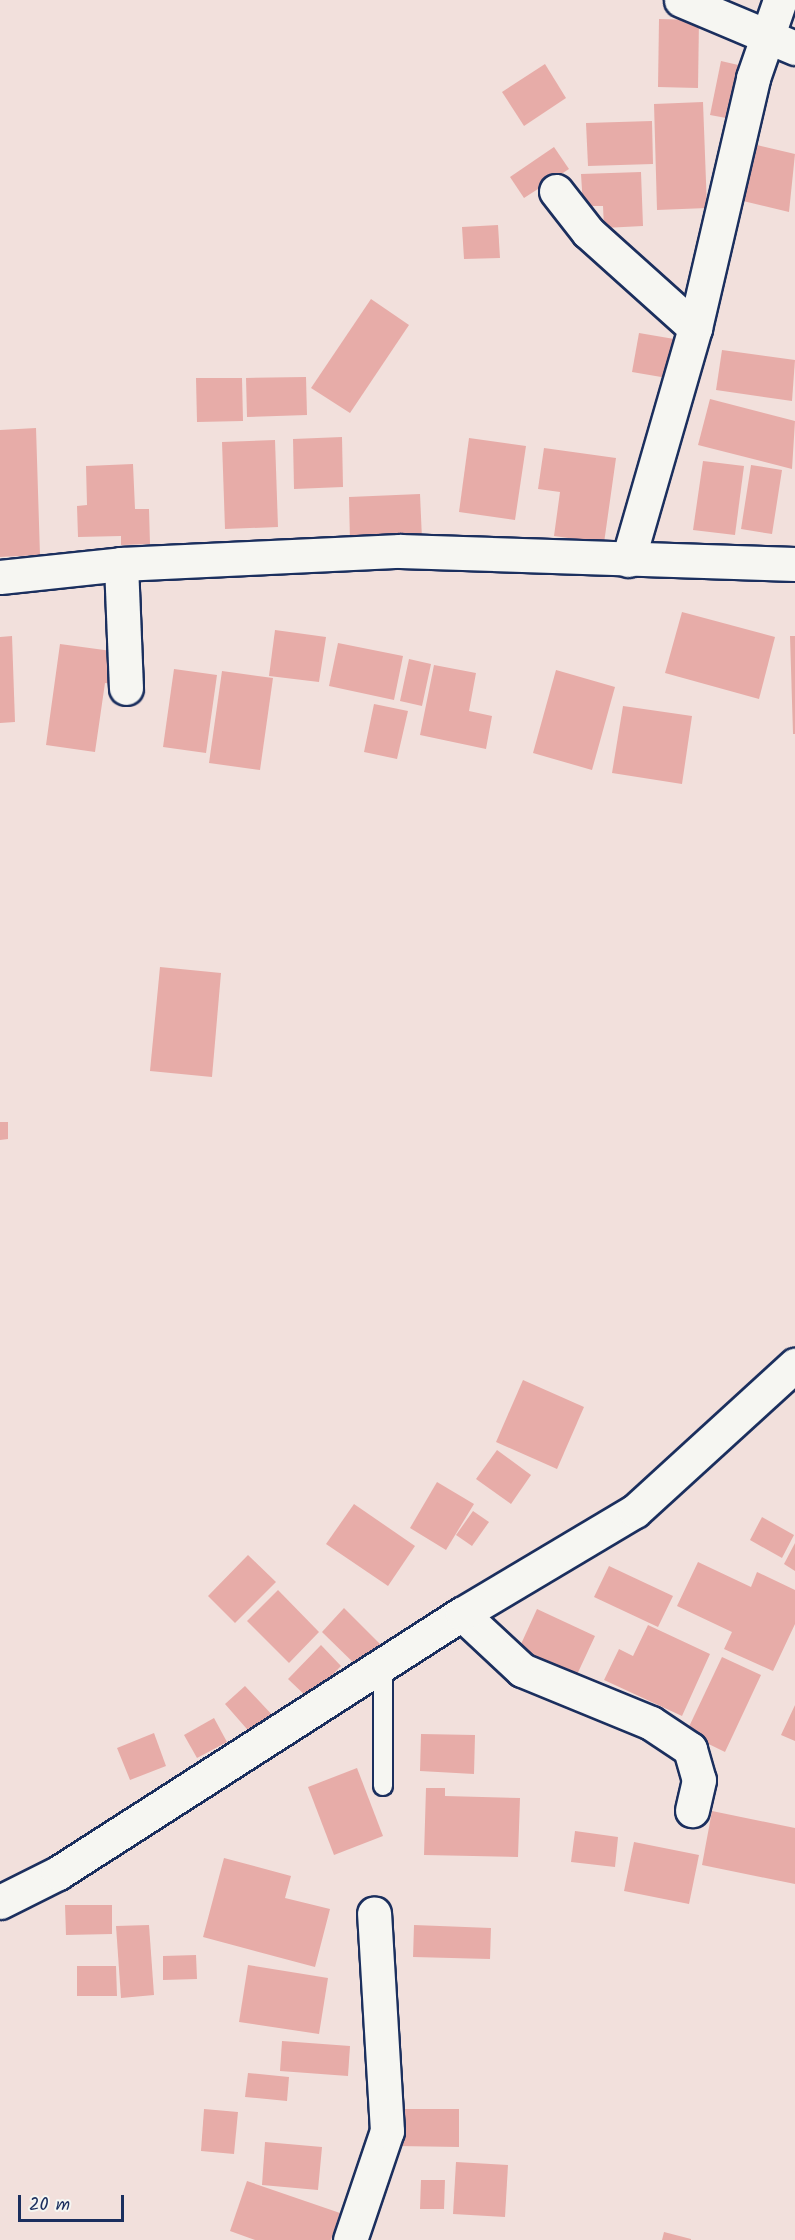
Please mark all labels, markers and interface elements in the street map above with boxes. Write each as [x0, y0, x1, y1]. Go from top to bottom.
scale bar [21, 2183, 128, 2221]
text: 20 m [29, 2191, 70, 2220]

